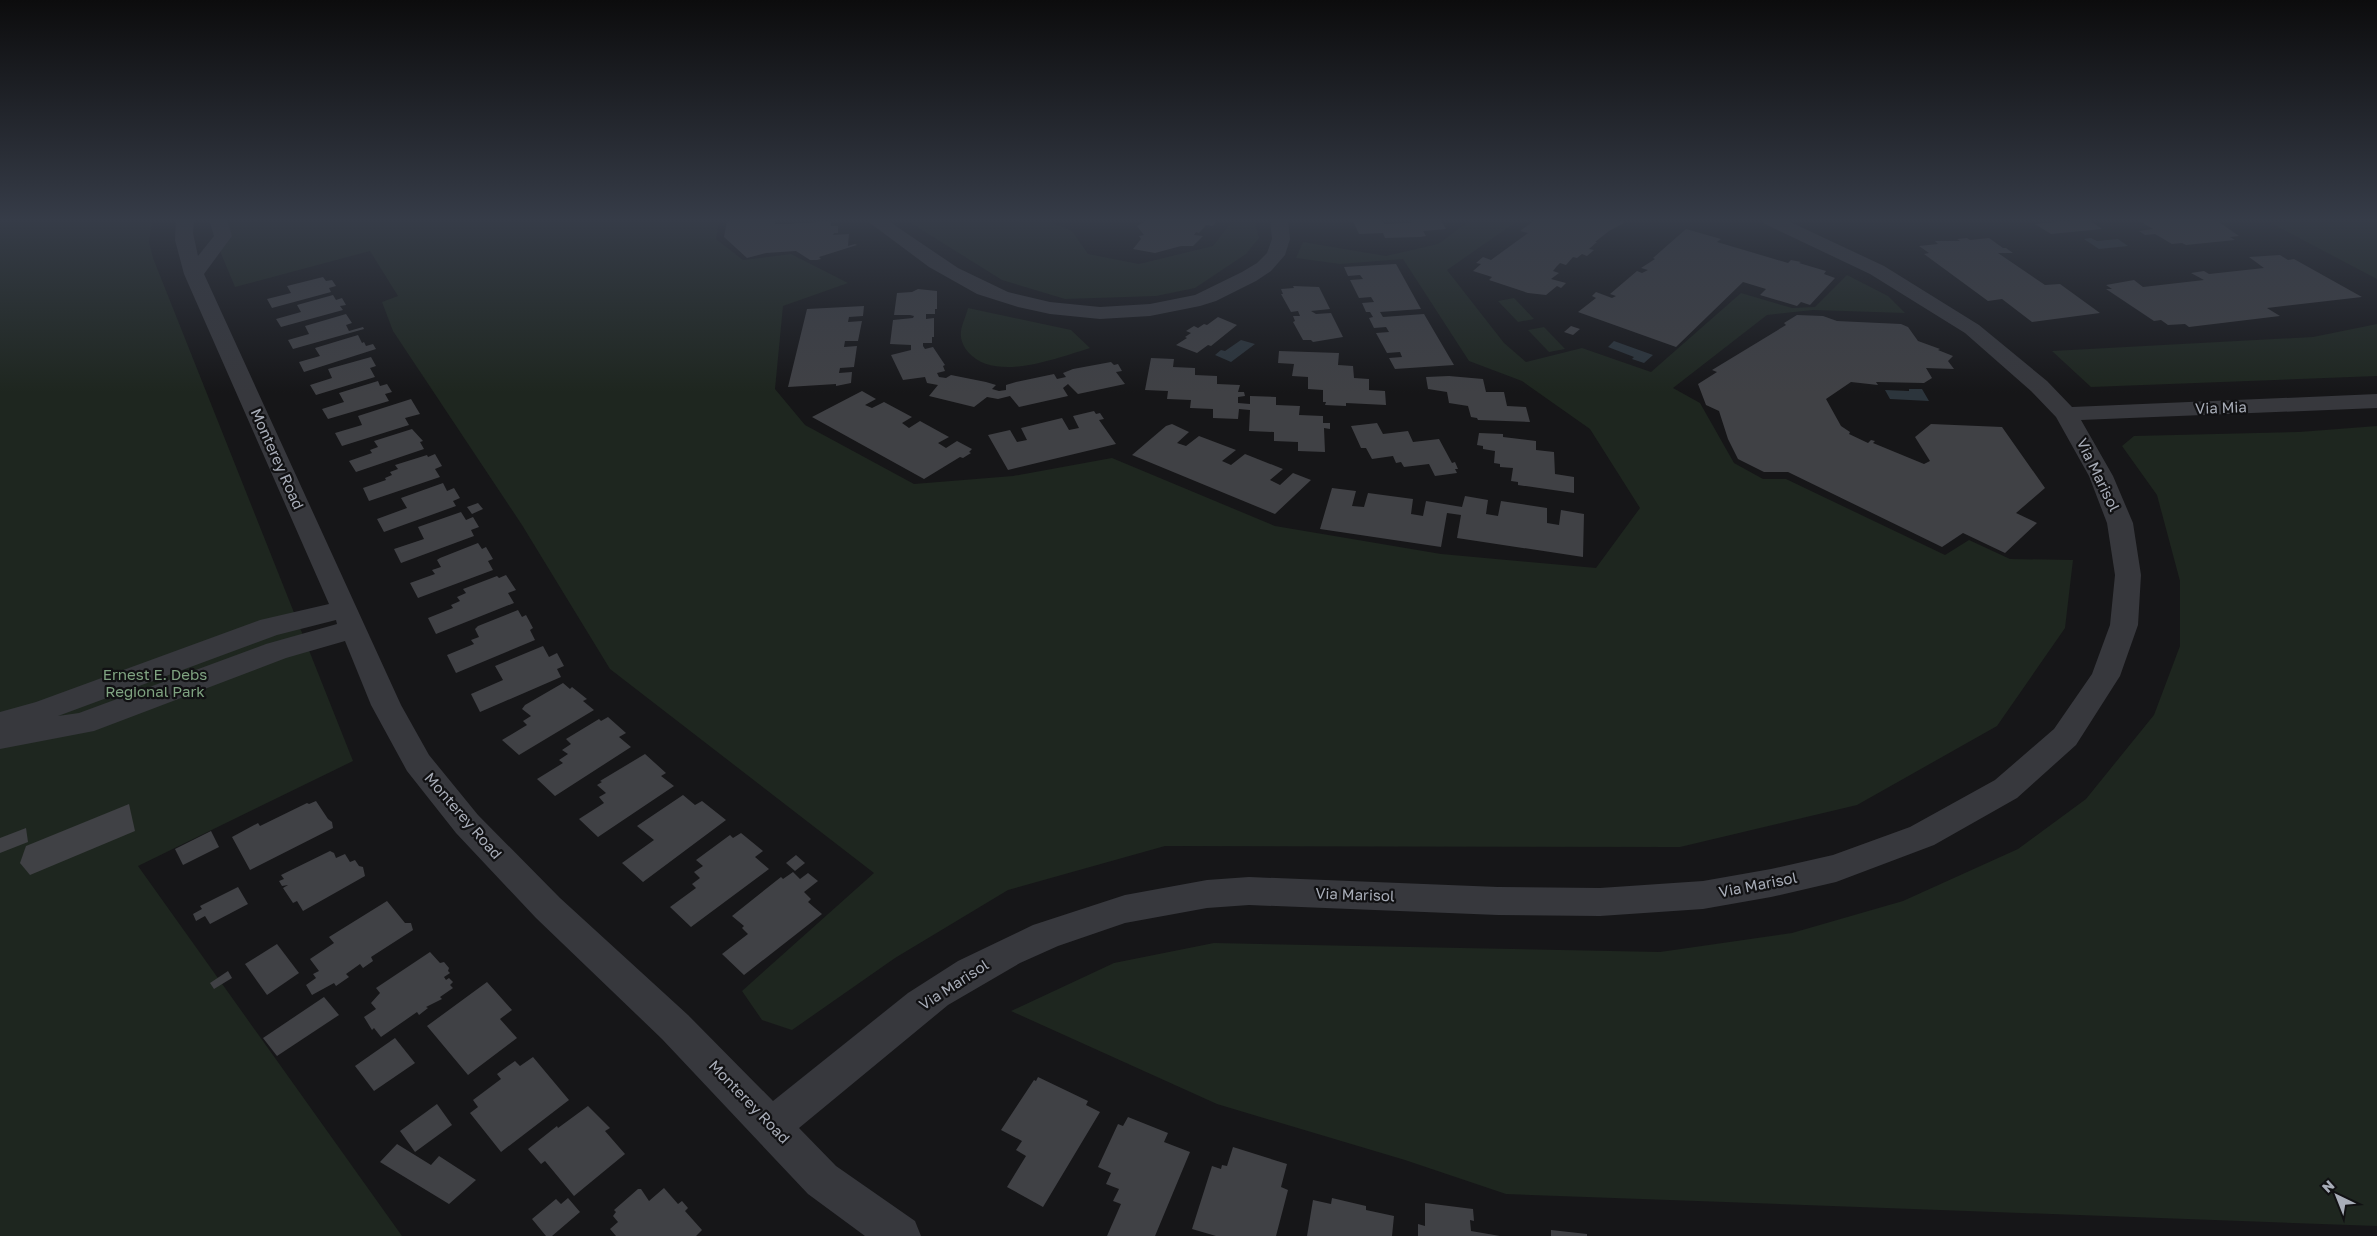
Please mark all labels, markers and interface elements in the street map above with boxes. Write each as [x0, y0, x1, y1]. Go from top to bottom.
street label: Via Mia [2195, 397, 2247, 417]
street label: Monterey Road [248, 405, 308, 512]
street label: Via Marisol [2073, 435, 2124, 514]
park label: Ernest E. Debs Regional Park [103, 665, 207, 700]
street label: Monterey Road [421, 768, 506, 862]
street label: Via Marisol [1717, 868, 1799, 900]
street label: Via Marisol [1315, 884, 1395, 904]
street label: Via Marisol [915, 955, 992, 1013]
street label: Monterey Road [705, 1056, 794, 1147]
north arrow [2312, 1171, 2362, 1221]
text: N [2318, 1176, 2337, 1196]

